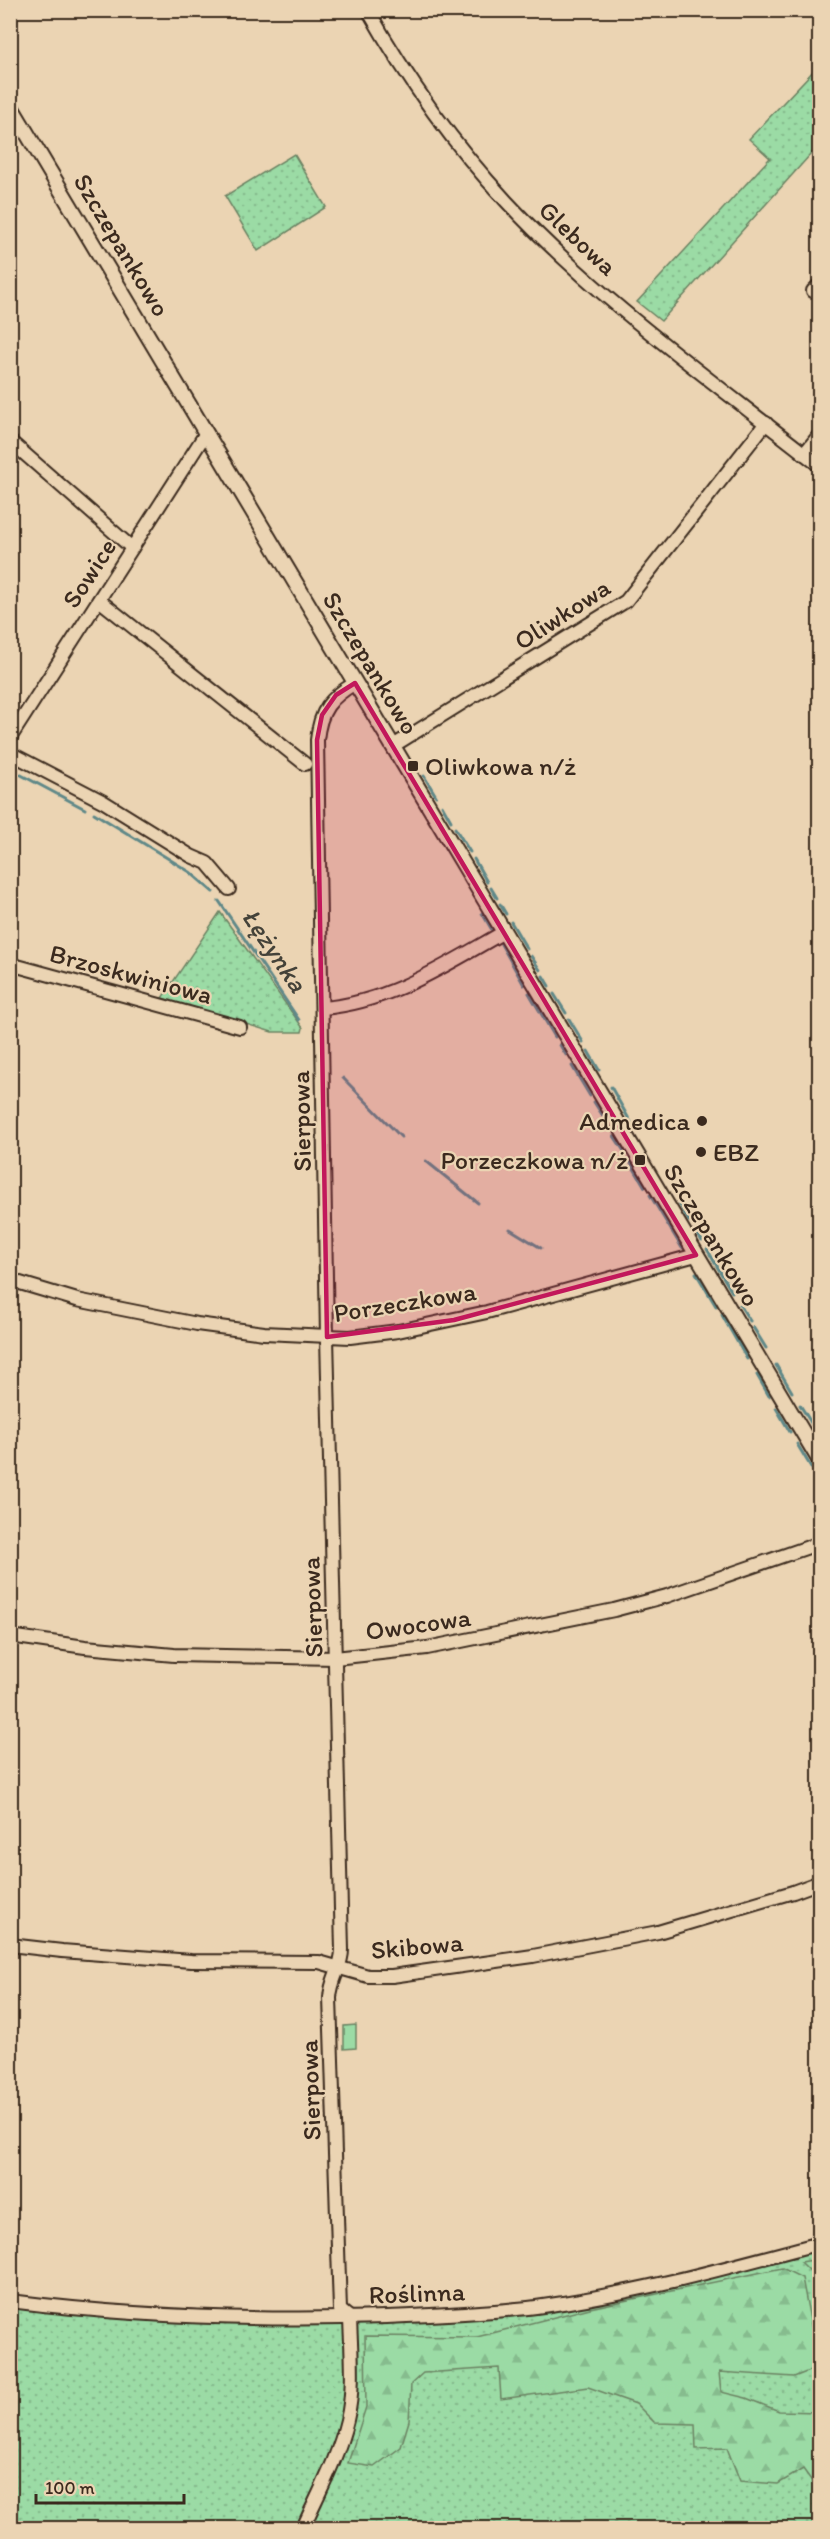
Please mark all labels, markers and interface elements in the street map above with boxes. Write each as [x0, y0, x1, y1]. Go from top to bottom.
street label: Szczepankowo [67, 168, 177, 322]
street label: Glebowa [532, 194, 624, 283]
street label: Sowice [55, 532, 123, 614]
street label: Oliwkowa [508, 571, 617, 657]
street label: Szczepankowo [316, 586, 426, 740]
place label: Oliwkowa n/ż [425, 750, 576, 782]
marker: Oliwkowa n/ż [406, 759, 420, 773]
water label: Łężynka [235, 902, 316, 999]
street label: Brzoskwiniowa [46, 937, 216, 1011]
street label: Sierpowa [284, 1070, 318, 1172]
place label: Admedica [579, 1105, 691, 1137]
marker: Admedica [695, 1114, 709, 1128]
place label: EBZ [713, 1136, 759, 1168]
place label: Porzeczkowa n/ż [441, 1144, 628, 1176]
marker: EBZ [694, 1145, 708, 1159]
marker: Porzeczkowa n/ż [633, 1153, 647, 1167]
street label: Szczepankowo [657, 1158, 767, 1312]
street label: Porzeczkowa [331, 1275, 479, 1329]
street label: Sierpowa [294, 1555, 330, 1658]
street label: Owocowa [363, 1601, 473, 1647]
street label: Skibowa [369, 1926, 465, 1966]
street label: Sierpowa [292, 2038, 328, 2141]
street label: Roślinna [368, 2275, 466, 2311]
scale bar [36, 2467, 184, 2505]
text: 100 m [45, 2477, 95, 2499]

